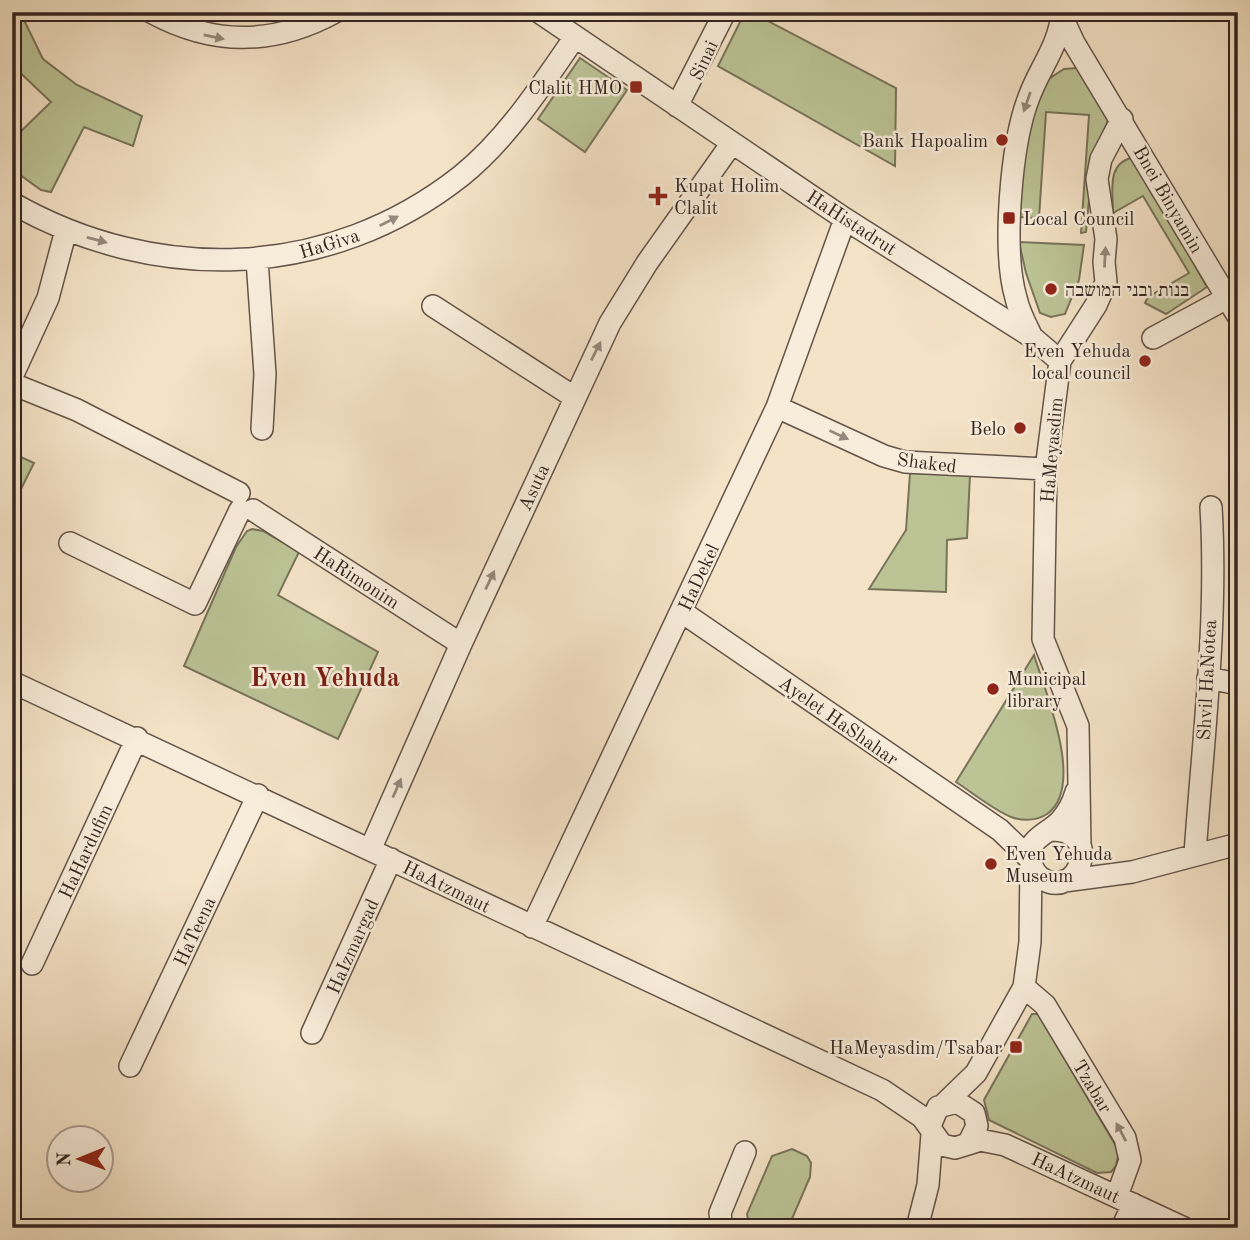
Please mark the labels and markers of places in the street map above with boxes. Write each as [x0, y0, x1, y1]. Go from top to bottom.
marker: Clalit HMO [628, 79, 644, 95]
place label: Clalit HMO [528, 80, 622, 99]
marker: Bank Hapoalim [994, 132, 1010, 148]
place label: Bank Hapoalim [862, 133, 988, 152]
place label: Kupat Holim Clalit [674, 178, 779, 219]
marker: Kupat Holim Clalit [648, 186, 668, 206]
marker: Local Council [1001, 210, 1017, 226]
place label: Local Council [1023, 211, 1134, 230]
marker: בנות ובני המושבה [1043, 281, 1059, 297]
place label: בנות ובני המושבה [1065, 282, 1189, 301]
place label: Even Yehuda local council [1023, 343, 1132, 384]
marker: Even Yehuda local council [1137, 353, 1153, 369]
marker: Belo [1012, 420, 1028, 436]
place label: Belo [970, 421, 1006, 440]
place label: Municipal library [1007, 671, 1086, 712]
marker: Municipal library [985, 681, 1001, 697]
place label: Even Yehuda Museum [1005, 846, 1113, 887]
marker: Even Yehuda Museum [983, 856, 999, 872]
marker: HaMeyasdim/Tsabar [1008, 1039, 1024, 1055]
place label: HaMeyasdim/Tsabar [829, 1040, 1002, 1059]

